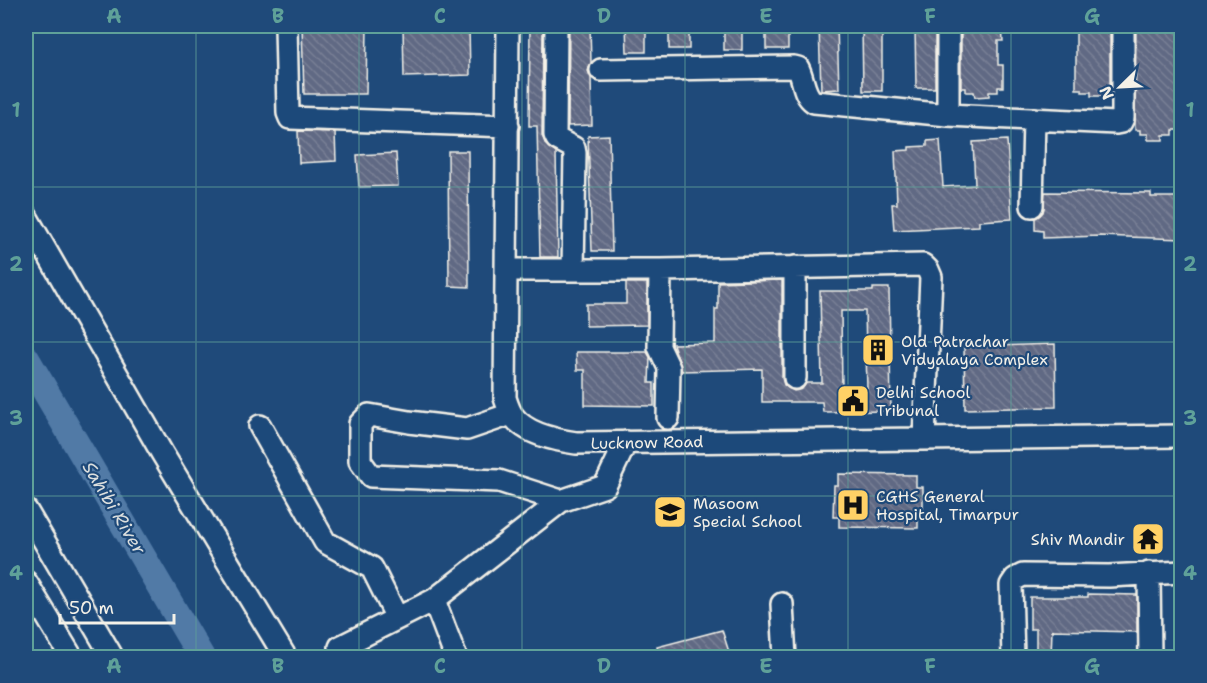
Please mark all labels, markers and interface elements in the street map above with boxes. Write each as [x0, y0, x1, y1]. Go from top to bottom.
text: A [106, 3, 122, 29]
text: B [272, 3, 284, 29]
text: C [434, 3, 446, 29]
text: D [597, 3, 611, 29]
text: E [759, 3, 773, 29]
text: F [924, 3, 936, 29]
text: G [1084, 3, 1100, 29]
north arrow [1090, 57, 1150, 117]
text: N [1095, 83, 1119, 103]
text: 1 [11, 97, 21, 123]
text: 1 [1185, 97, 1195, 123]
text: 2 [9, 251, 23, 277]
text: 2 [1183, 251, 1197, 277]
place label: Old Patrachar Vidyalaya Complex [901, 331, 1048, 370]
building icon: Old Patrachar Vidyalaya Complex [860, 332, 896, 368]
place label: Delhi School Tribunal [876, 382, 970, 421]
public building icon: Delhi School Tribunal [835, 383, 871, 419]
text: 3 [9, 405, 23, 431]
text: 3 [1183, 405, 1197, 431]
street label: Lucknow Road [591, 431, 703, 454]
water label: Sahibi River [77, 457, 151, 559]
place label: CGHS General Hospital, Timarpur [876, 486, 1019, 525]
hospital icon: CGHS General Hospital, Timarpur [835, 487, 871, 523]
place label: Masoom Special School [693, 493, 802, 532]
school or university icon: Masoom Special School [652, 494, 688, 530]
temple icon: Shiv Mandir [1130, 521, 1166, 557]
place label: Shiv Mandir [1031, 529, 1125, 550]
text: 4 [9, 560, 23, 586]
text: 4 [1183, 560, 1197, 586]
scale bar [60, 587, 174, 625]
text: 50 m [69, 596, 114, 620]
text: A [106, 653, 122, 679]
text: B [272, 653, 284, 679]
text: C [434, 653, 446, 679]
text: D [597, 653, 611, 679]
text: E [759, 653, 773, 679]
text: F [924, 653, 936, 679]
text: G [1084, 653, 1100, 679]

